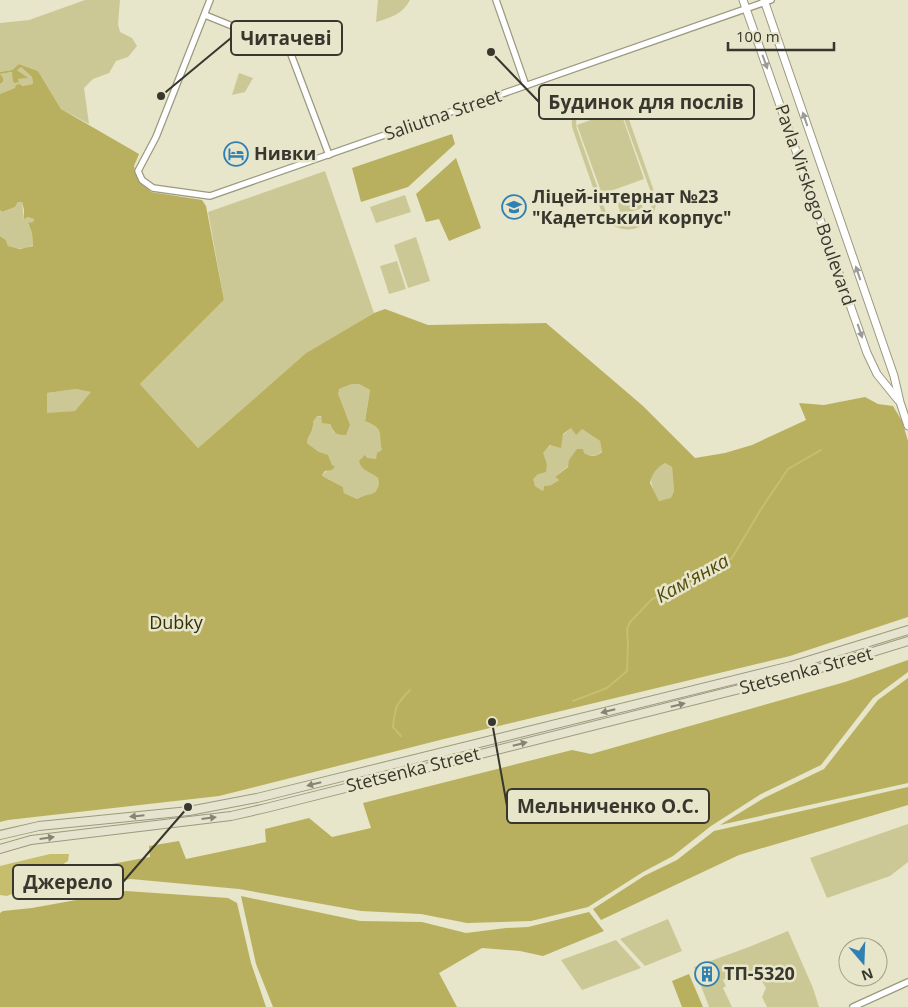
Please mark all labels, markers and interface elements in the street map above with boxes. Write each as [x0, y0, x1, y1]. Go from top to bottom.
scale bar [728, 20, 834, 52]
callout: Читачеві [231, 21, 342, 55]
text: Читачеві [241, 25, 331, 51]
text: 100 m [736, 26, 780, 46]
one-way arrow [761, 55, 769, 70]
street label: Saliutna Street [381, 83, 504, 145]
callout: Будинок для послів [539, 85, 754, 119]
text: Будинок для послів [548, 89, 744, 115]
street label: Pavla Virskogo Boulevard [770, 101, 862, 308]
one-way arrow [801, 112, 808, 127]
hotel icon: Нивки [223, 141, 249, 167]
place label: Нивки [254, 141, 316, 165]
place label: Ліцей-інтернат №23 "Кадетський корпус" [532, 184, 731, 229]
school or university icon: Ліцей-інтернат №23 "Кадетський корпус" [501, 194, 527, 220]
one-way arrow [854, 265, 862, 280]
one-way arrow [856, 324, 864, 339]
water label: Кам'янка [651, 547, 733, 609]
park label: Dubky [149, 610, 204, 634]
street label: Stetsenka Street [736, 641, 875, 699]
one-way arrow [670, 701, 685, 709]
one-way arrow [600, 707, 615, 715]
one-way arrow [512, 740, 527, 748]
street label: Stetsenka Street [343, 741, 482, 797]
one-way arrow [307, 780, 322, 788]
callout: Мельниченко О.С. [507, 789, 709, 823]
text: Мельниченко О.С. [517, 793, 699, 819]
one-way arrow [129, 812, 145, 820]
one-way arrow [201, 814, 217, 822]
one-way arrow [40, 834, 56, 842]
callout: Джерело [13, 865, 123, 899]
text: Джерело [23, 869, 113, 895]
north arrow [838, 937, 888, 987]
building icon: ТП-5320 [694, 961, 720, 987]
place label: ТП-5320 [724, 961, 795, 985]
text: N [859, 964, 876, 986]

